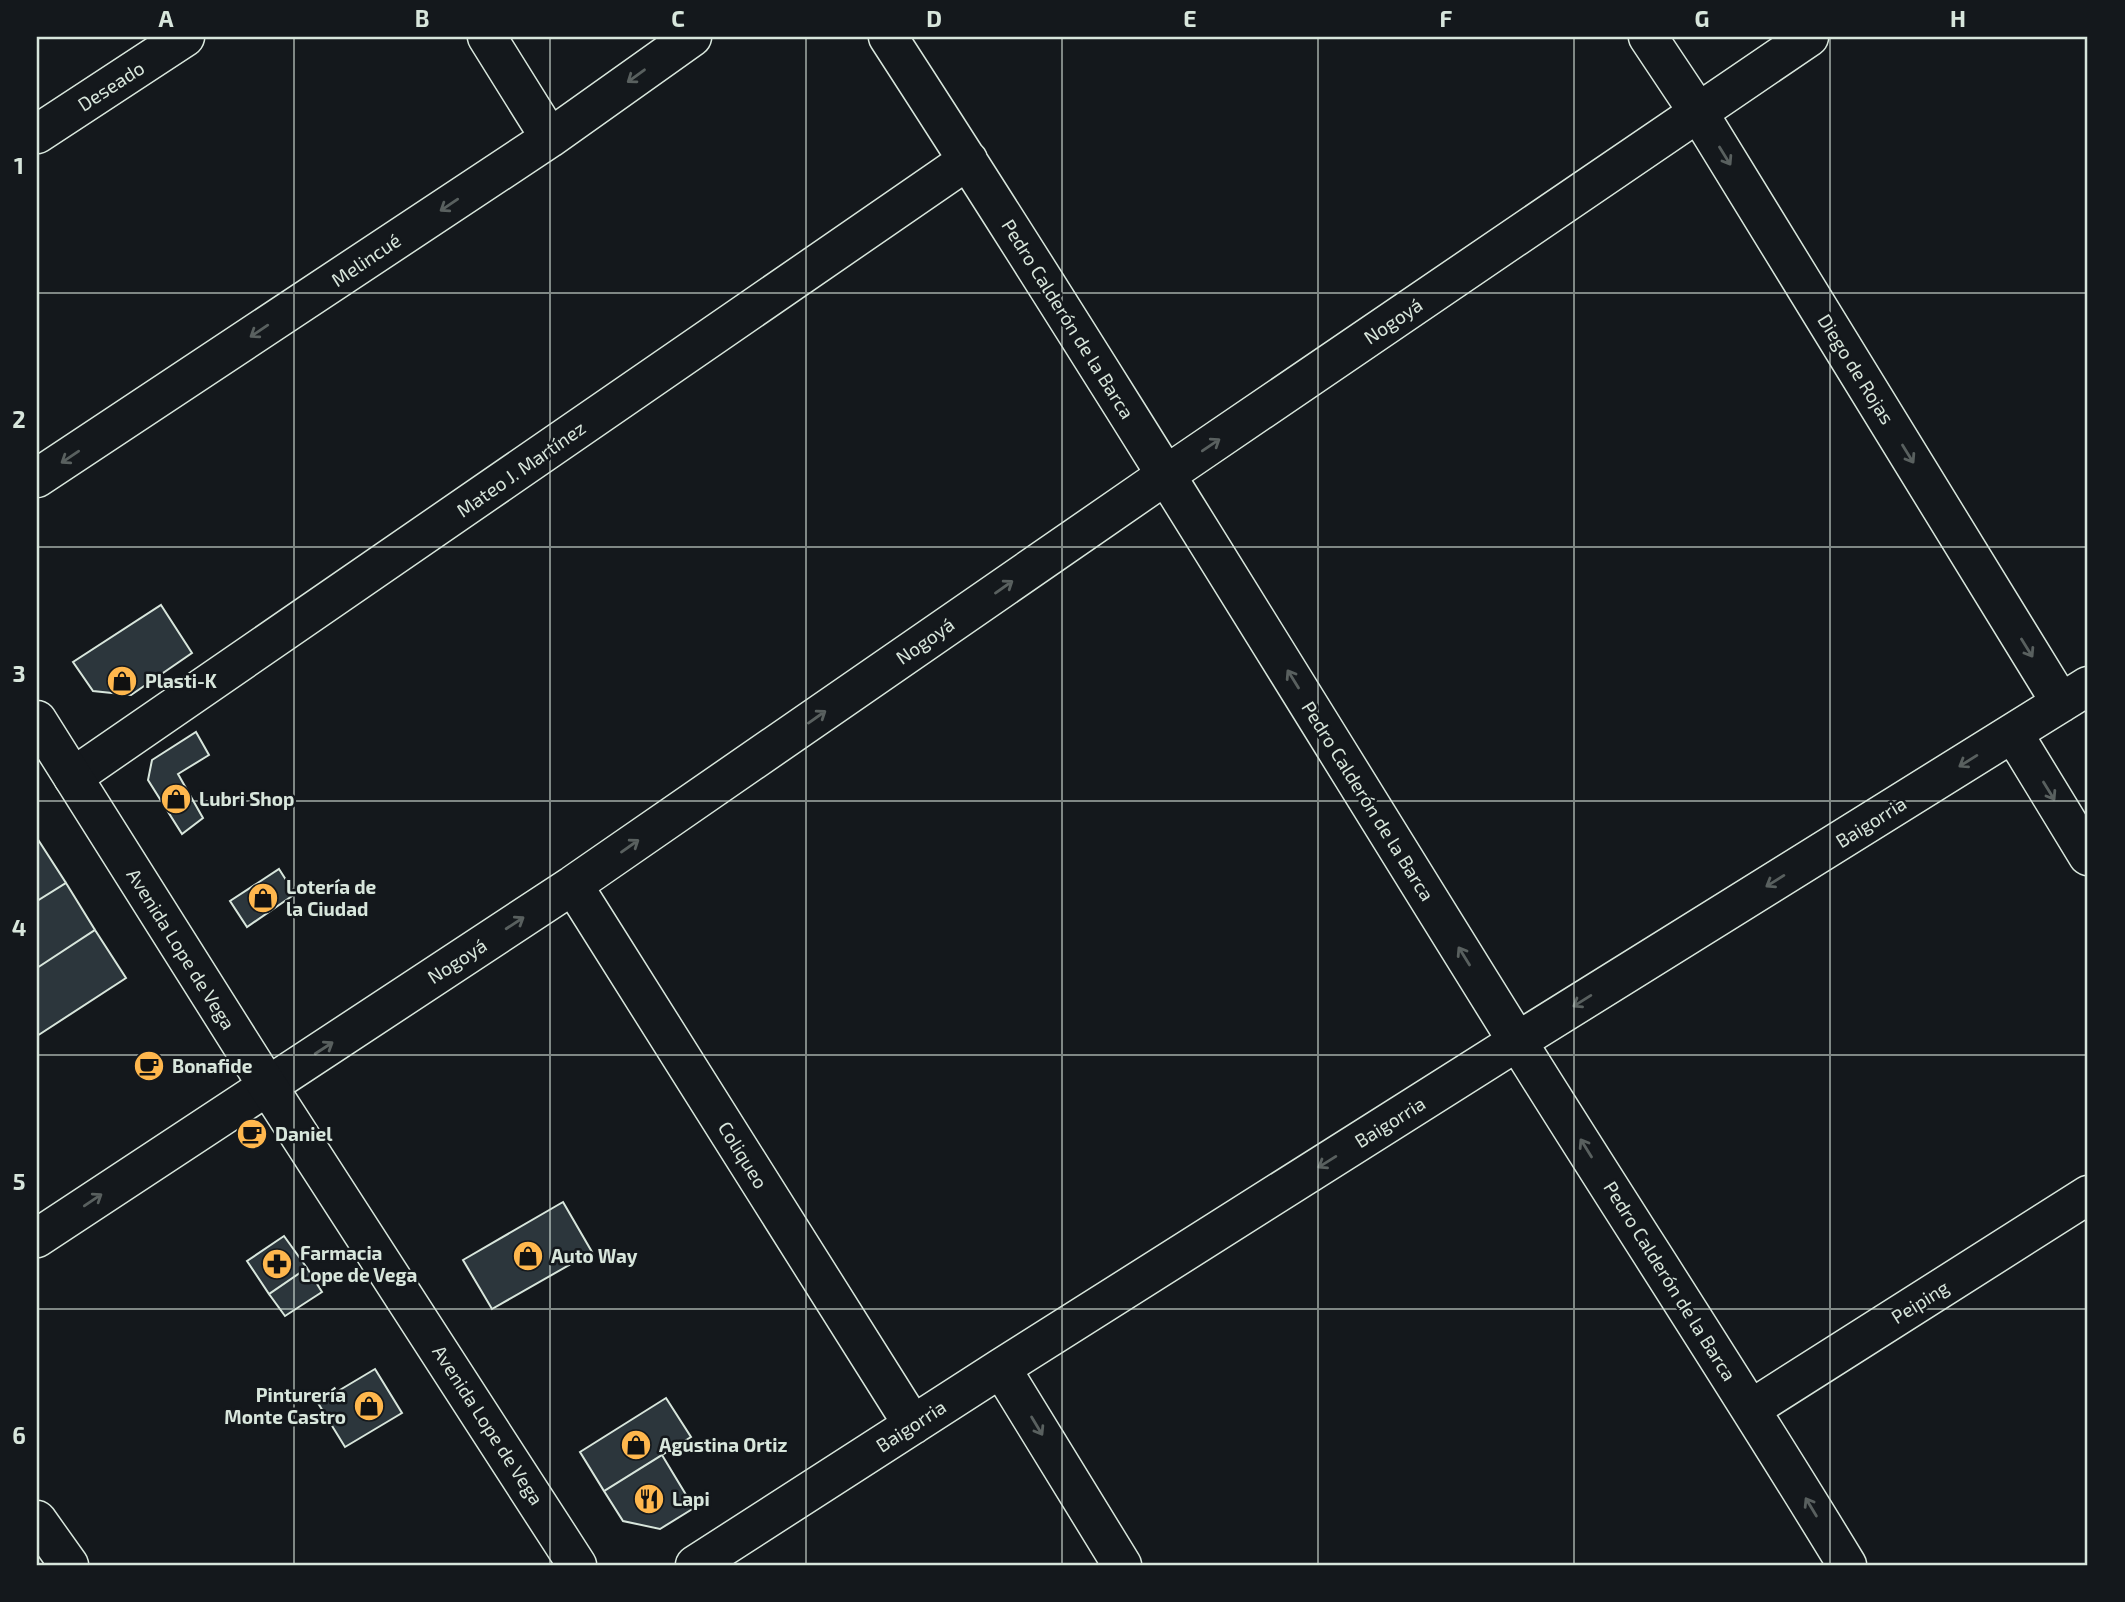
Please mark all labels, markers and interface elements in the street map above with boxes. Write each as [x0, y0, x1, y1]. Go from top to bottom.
text: A [158, 4, 174, 32]
text: B [415, 4, 429, 32]
text: C [671, 4, 685, 32]
text: D [926, 4, 942, 32]
text: E [1183, 4, 1197, 32]
text: F [1440, 4, 1453, 32]
text: G [1695, 4, 1709, 32]
text: H [1950, 4, 1966, 32]
street label: Deseado [73, 56, 148, 116]
one-way arrow [627, 69, 646, 84]
one-way arrow [1718, 146, 1732, 166]
text: 1 [14, 151, 24, 179]
one-way arrow [440, 198, 459, 212]
street label: Pedro Calderón de la Barca [997, 215, 1139, 423]
street label: Melincué [327, 228, 405, 291]
street label: Nogoyá [1359, 293, 1426, 349]
street label: Diego de Rojas [1813, 309, 1899, 428]
one-way arrow [250, 324, 269, 338]
text: 2 [12, 405, 26, 433]
street label: Mateo J. Martínez [452, 416, 590, 522]
one-way arrow [1201, 438, 1221, 452]
one-way arrow [1901, 444, 1915, 464]
one-way arrow [60, 450, 80, 464]
one-way arrow [994, 580, 1013, 594]
street label: Nogoyá [891, 612, 958, 669]
one-way arrow [2020, 638, 2034, 658]
text: 3 [12, 659, 26, 687]
shop icon: Plasti-K [105, 664, 139, 698]
place label: Plasti-K [145, 669, 217, 692]
one-way arrow [1285, 670, 1299, 690]
street label: Pedro Calderón de la Barca [1297, 697, 1439, 905]
one-way arrow [807, 710, 826, 724]
one-way arrow [1959, 755, 1979, 769]
one-way arrow [2042, 781, 2056, 801]
shop icon: Lubri Shop [159, 782, 193, 816]
place label: Lubri Shop [199, 787, 294, 810]
street label: Baigorria [1831, 791, 1910, 852]
one-way arrow [619, 839, 639, 853]
street label: Avenida Lope de Vega [122, 864, 240, 1034]
one-way arrow [1766, 874, 1785, 889]
place label: Lotería de la Ciudad [286, 875, 376, 920]
shop icon: Lotería de la Ciudad [246, 881, 280, 915]
text: 4 [12, 913, 26, 941]
one-way arrow [505, 916, 524, 930]
street label: Nogoyá [423, 933, 491, 988]
one-way arrow [1457, 946, 1471, 966]
one-way arrow [1572, 995, 1592, 1009]
one-way arrow [314, 1040, 334, 1054]
cafe icon: Bonafide [132, 1049, 166, 1083]
place label: Bonafide [172, 1054, 253, 1077]
street label: Baigorria [1350, 1091, 1429, 1152]
cafe icon: Daniel [235, 1117, 269, 1151]
street label: Coliqueo [714, 1117, 773, 1192]
place label: Daniel [275, 1122, 333, 1145]
one-way arrow [1578, 1139, 1592, 1159]
one-way arrow [1318, 1154, 1337, 1169]
text: 5 [13, 1167, 25, 1195]
street label: Pedro Calderón de la Barca [1599, 1177, 1741, 1385]
one-way arrow [83, 1193, 103, 1207]
shop icon: Auto Way [511, 1239, 545, 1273]
place label: Farmacia Lope de Vega [300, 1241, 417, 1286]
place label: Auto Way [551, 1244, 638, 1268]
pharmacy icon: Farmacia Lope de Vega [260, 1247, 294, 1281]
street label: Peiping [1887, 1275, 1953, 1328]
street label: Avenida Lope de Vega [428, 1341, 549, 1509]
place label: Pinturería Monte Castro [224, 1383, 346, 1428]
shop icon: Pinturería Monte Castro [352, 1389, 386, 1423]
street label: Baigorria [871, 1395, 950, 1457]
one-way arrow [1030, 1416, 1044, 1436]
text: 6 [12, 1421, 26, 1449]
shop icon: Agustina Ortiz [619, 1428, 653, 1462]
place label: Agustina Ortiz [659, 1433, 787, 1456]
restaurant icon: Lapi [632, 1482, 666, 1516]
place label: Lapi [672, 1487, 710, 1510]
one-way arrow [1804, 1497, 1818, 1517]

